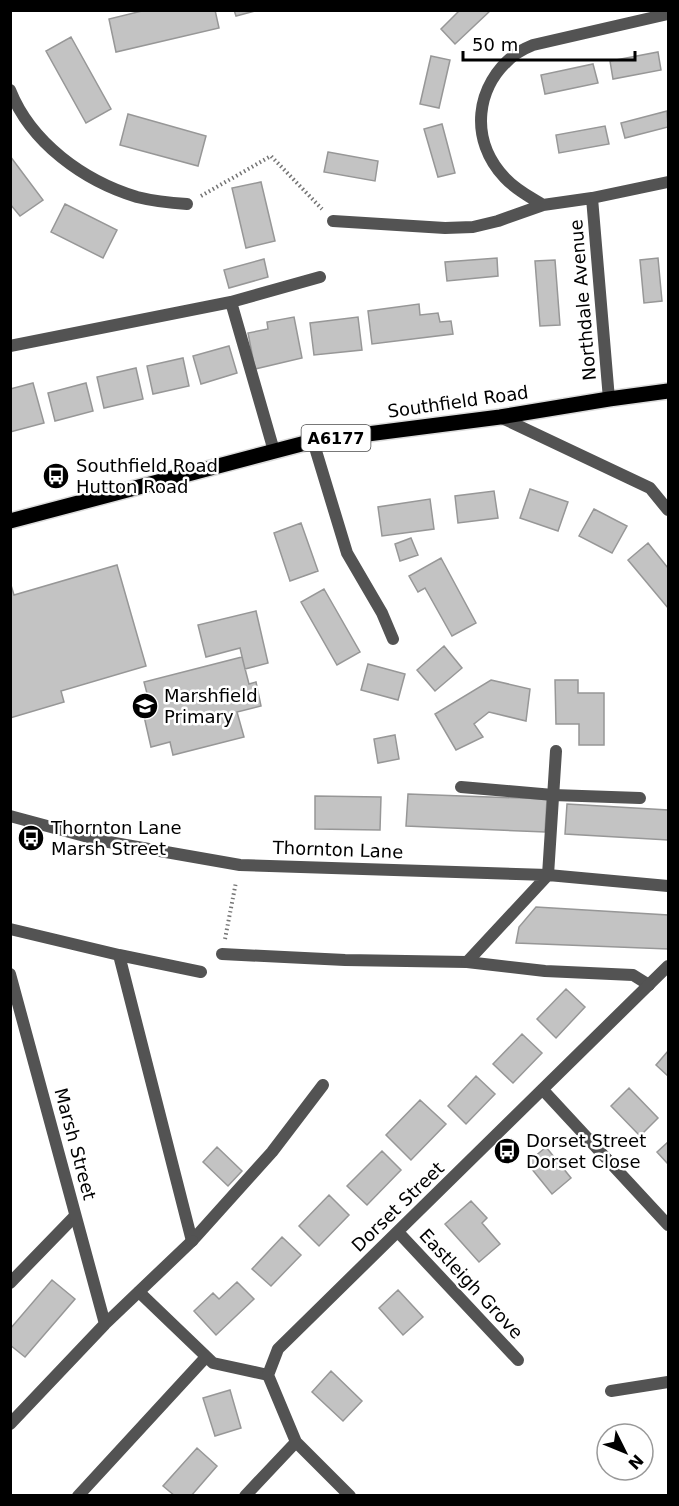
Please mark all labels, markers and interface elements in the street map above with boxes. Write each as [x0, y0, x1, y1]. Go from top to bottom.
scale bar [463, 24, 636, 62]
text: 50 m [472, 34, 518, 55]
street label: Northdale Avenue [565, 219, 600, 381]
street label: Southfield Road [386, 381, 530, 422]
road number: A6177 [302, 425, 370, 451]
place label: Southfield Road Hutton Road [76, 455, 218, 497]
bus stop icon: Southfield Road Hutton Road [41, 461, 71, 491]
place label: Marshfield Primary [164, 685, 258, 727]
school or university icon: Marshfield Primary [130, 691, 160, 721]
place label: Thornton Lane Marsh Street [50, 817, 182, 859]
bus stop icon: Thornton Lane Marsh Street [16, 823, 46, 853]
street label: Thornton Lane [271, 837, 404, 862]
street label: Marsh Street [50, 1086, 101, 1202]
place label: Dorset Street Dorset Close [526, 1130, 646, 1172]
bus stop icon: Dorset Street Dorset Close [492, 1136, 522, 1166]
street label: Dorset Street [347, 1157, 448, 1256]
street label: Eastleigh Grove [415, 1225, 528, 1343]
north arrow [595, 1422, 655, 1482]
text: N [624, 1451, 647, 1473]

